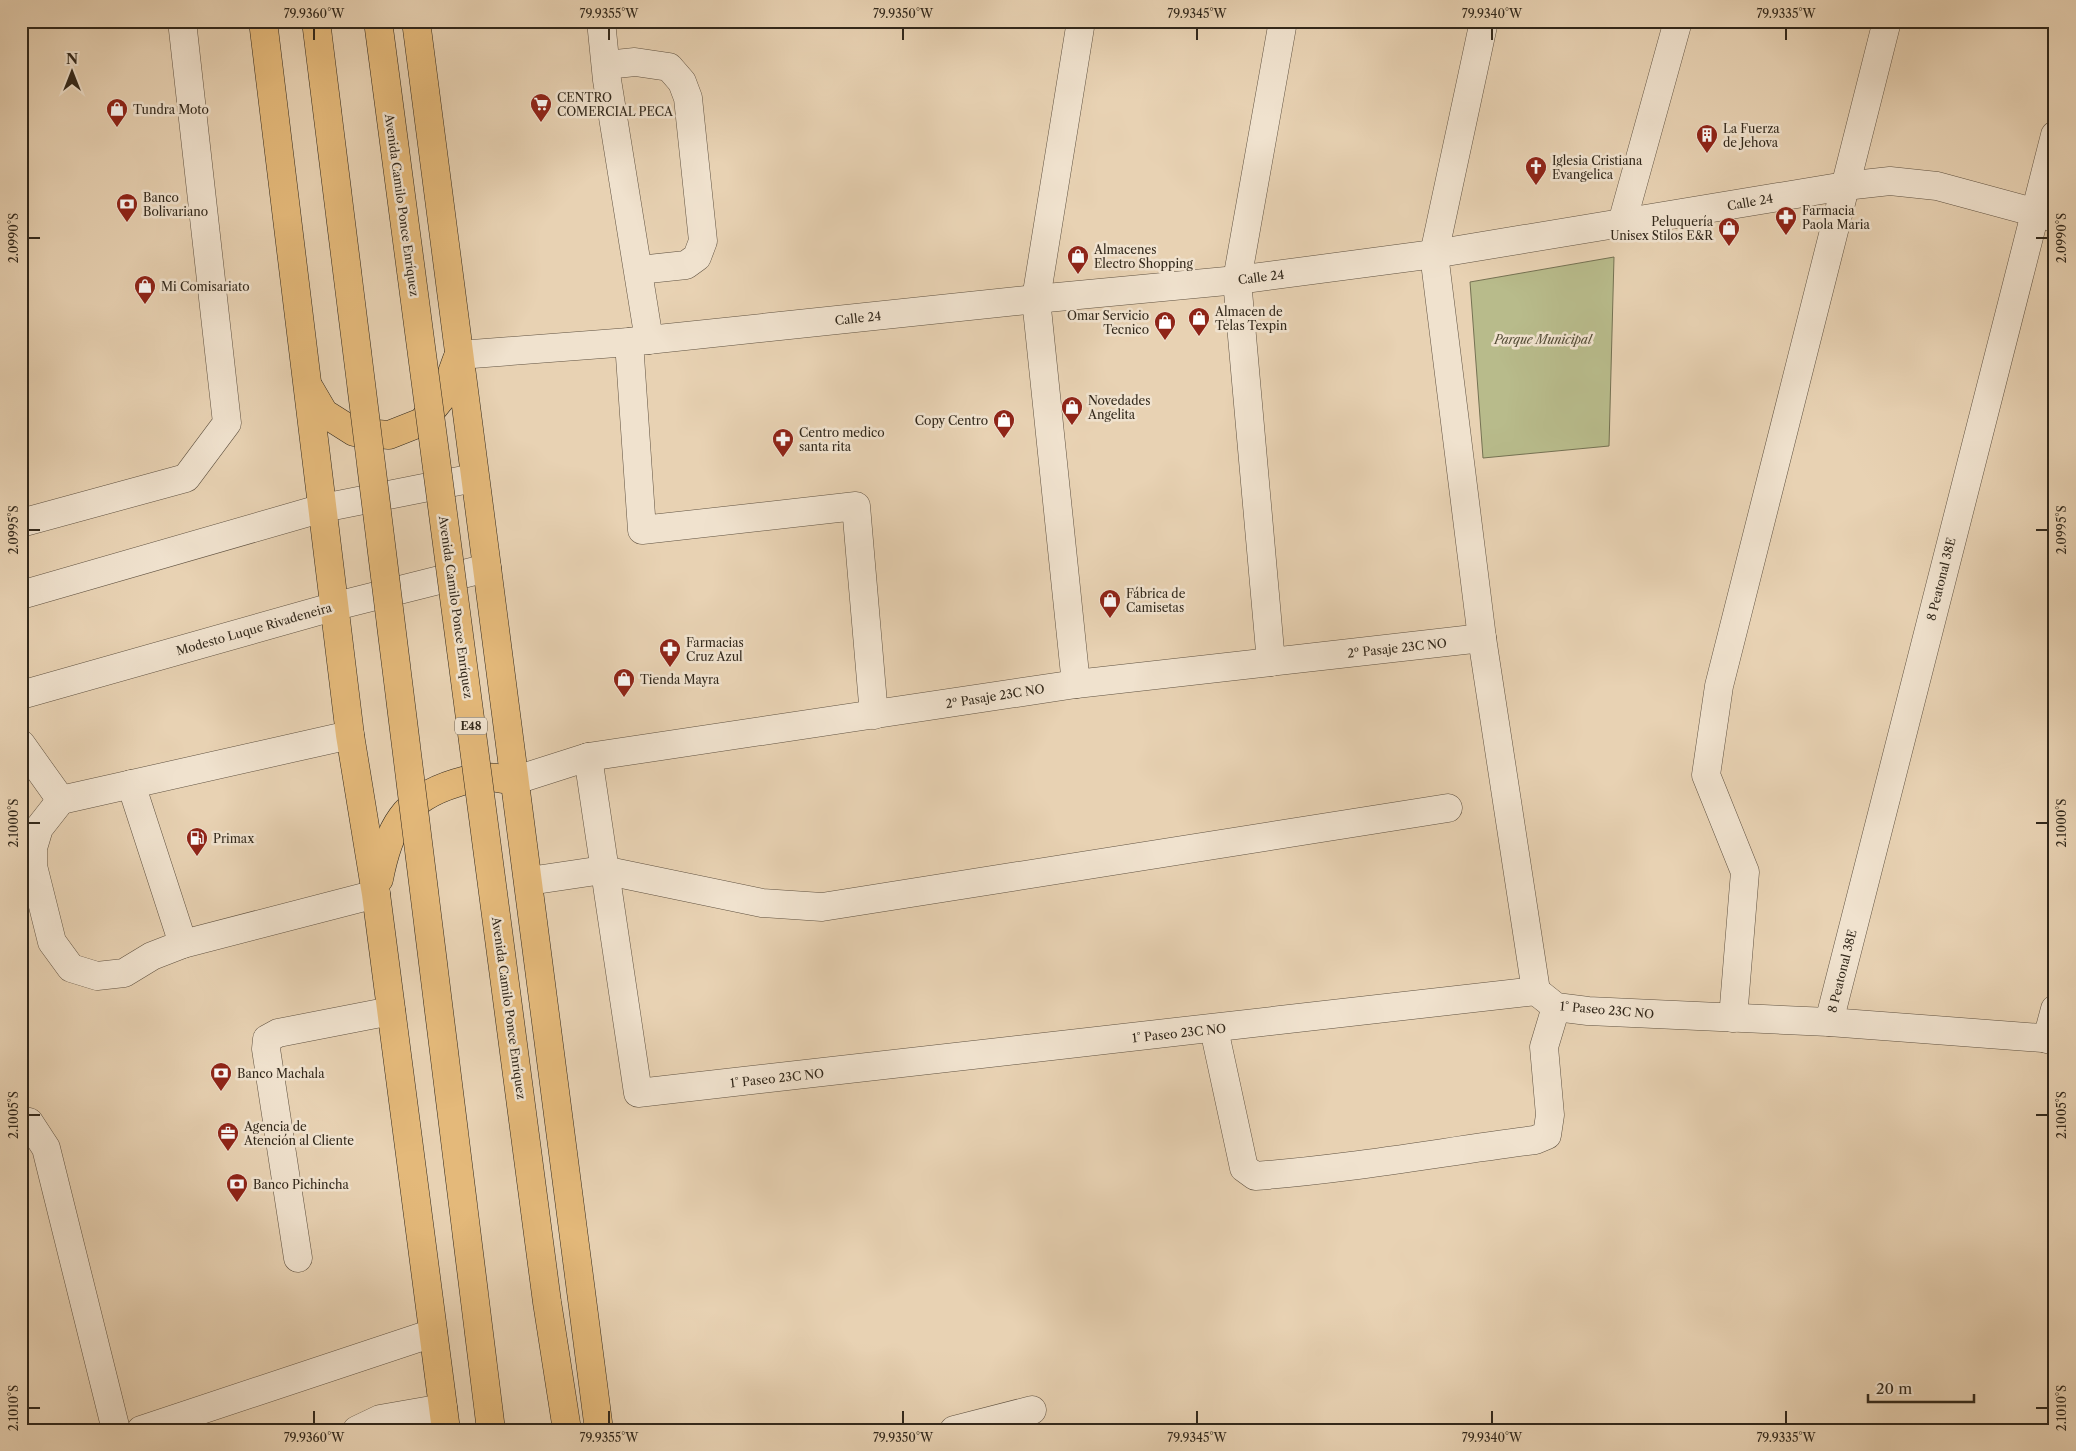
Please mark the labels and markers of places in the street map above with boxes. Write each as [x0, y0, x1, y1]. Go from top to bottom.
place label: CENTRO COMERCIAL PECA [557, 90, 674, 119]
supermarket icon: CENTRO COMERCIAL PECA [529, 92, 553, 123]
shop icon: Tundra Moto [105, 97, 129, 128]
place label: Tundra Moto [133, 102, 209, 117]
place label: La Fuerza de Jehova [1723, 121, 1780, 150]
building icon: La Fuerza de Jehova [1695, 123, 1719, 154]
place label: Iglesia Cristiana Evangelica [1552, 153, 1643, 182]
church icon: Iglesia Cristiana Evangelica [1524, 155, 1548, 186]
place label: Banco Bolivariano [143, 190, 208, 219]
bank icon: Banco Bolivariano [115, 192, 139, 223]
place label: Farmacia Paola Maria [1802, 203, 1870, 232]
pharmacy icon: Farmacia Paola Maria [1774, 205, 1798, 236]
place label: Peluquería Unisex Stilos E&R [1610, 214, 1714, 243]
shop icon: Peluquería Unisex Stilos E&R [1717, 216, 1741, 247]
place label: Almacenes Electro Shopping [1093, 242, 1194, 271]
shop icon: Almacenes Electro Shopping [1066, 244, 1090, 275]
shop icon: Mi Comisariato [133, 274, 157, 305]
place label: Mi Comisariato [161, 279, 250, 294]
place label: Almacen de Telas Texpin [1214, 304, 1288, 333]
shop icon: Almacen de Telas Texpin [1187, 306, 1211, 337]
place label: Omar Servicio Tecnico [1067, 308, 1149, 337]
shop icon: Omar Servicio Tecnico [1153, 310, 1177, 341]
place label: Novedades Angelita [1087, 393, 1150, 422]
shop icon: Novedades Angelita [1060, 395, 1084, 426]
shop icon: Copy Centro [992, 408, 1016, 439]
place label: Copy Centro [915, 413, 988, 428]
place label: Centro medico santa rita [799, 425, 885, 454]
pharmacy icon: Centro medico santa rita [771, 427, 795, 458]
place label: Fábrica de Camisetas [1126, 586, 1186, 615]
shop icon: Fábrica de Camisetas [1098, 588, 1122, 619]
place label: Farmacias Cruz Azul [686, 635, 744, 664]
pharmacy icon: Farmacias Cruz Azul [658, 637, 682, 668]
shop icon: Tienda Mayra [612, 667, 636, 698]
place label: Tienda Mayra [640, 672, 720, 687]
fuel station icon: Primax [185, 826, 209, 857]
place label: Primax [213, 831, 254, 846]
bank icon: Banco Machala [209, 1061, 233, 1092]
place label: Banco Machala [237, 1066, 325, 1081]
place label: Agencia de Atención al Cliente [243, 1119, 354, 1148]
office icon: Agencia de Atención al Cliente [216, 1121, 240, 1152]
bank icon: Banco Pichincha [225, 1172, 249, 1203]
place label: Banco Pichincha [253, 1177, 349, 1192]

